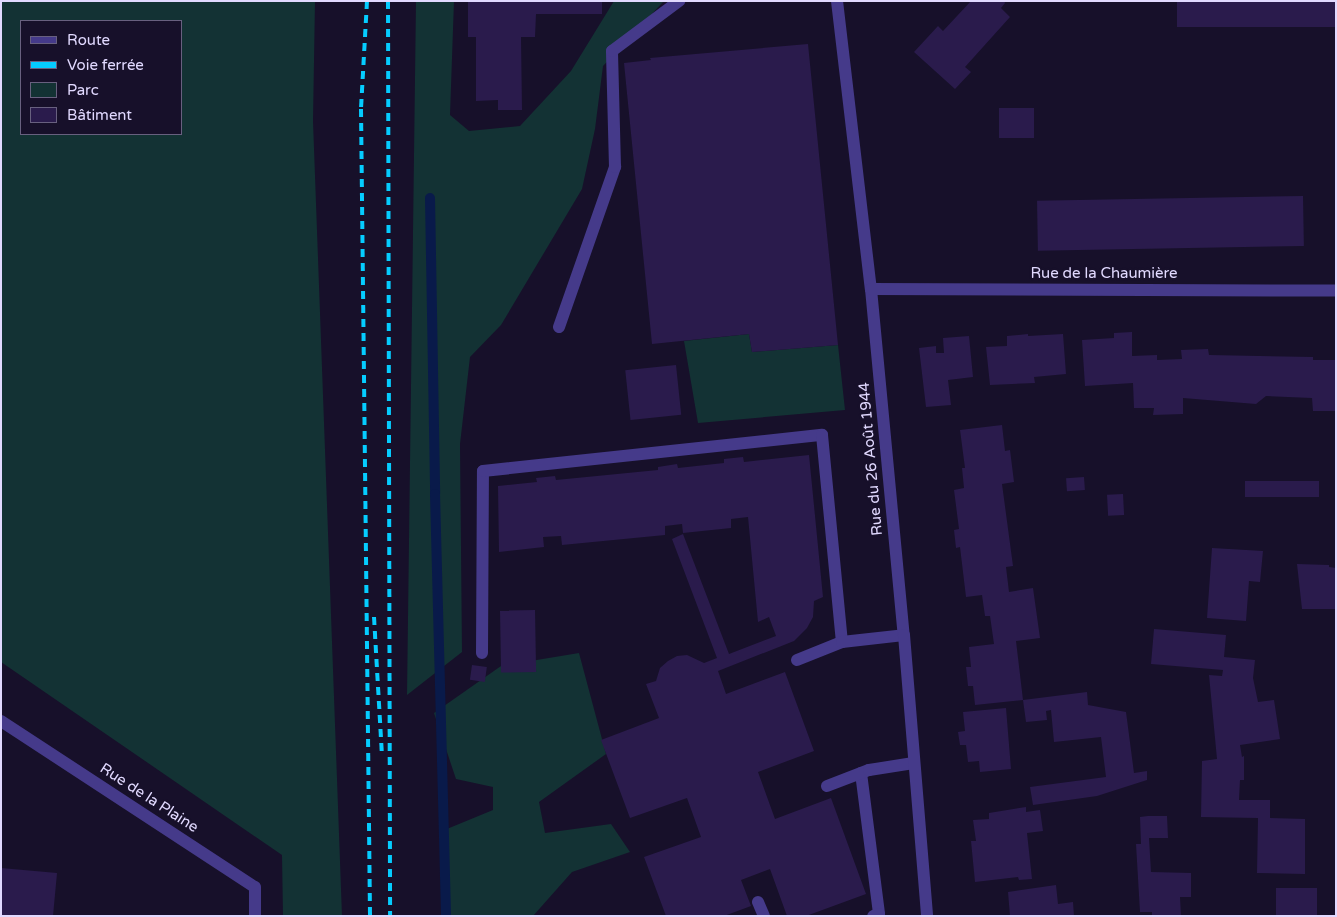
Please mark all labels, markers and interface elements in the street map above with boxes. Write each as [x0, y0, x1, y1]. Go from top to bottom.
legend [20, 20, 182, 135]
text: Route [67, 31, 110, 49]
text: Voie ferrée [67, 56, 144, 74]
text: Parc [67, 81, 99, 99]
text: Bâtiment [67, 106, 132, 124]
street label: Rue de la Chaumière [1030, 265, 1178, 283]
street label: Rue du 26 Août 1944 [855, 381, 887, 537]
street label: Rue de la Plaine [96, 760, 202, 836]

